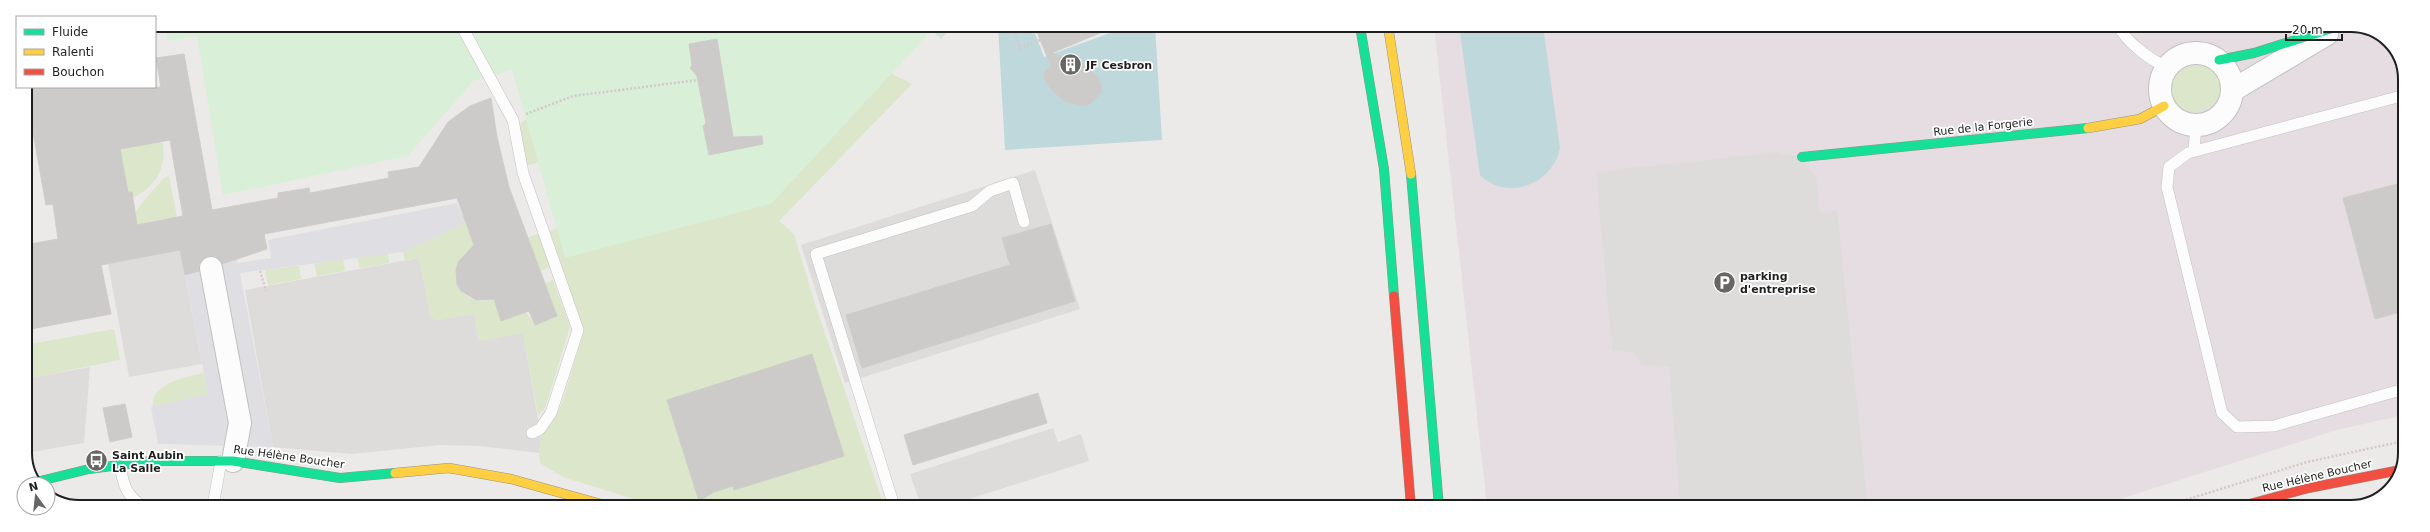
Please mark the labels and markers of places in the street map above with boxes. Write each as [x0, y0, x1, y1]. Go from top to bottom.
building icon: JF Cesbron [1058, 52, 1084, 78]
place label: JF Cesbron [1085, 59, 1152, 72]
parking icon: parking d'entreprise [1712, 269, 1738, 295]
place label: parking d'entreprise [1740, 270, 1816, 296]
bus stop icon: Saint Aubin La Salle [84, 448, 110, 474]
place label: Saint Aubin La Salle [112, 449, 184, 475]

